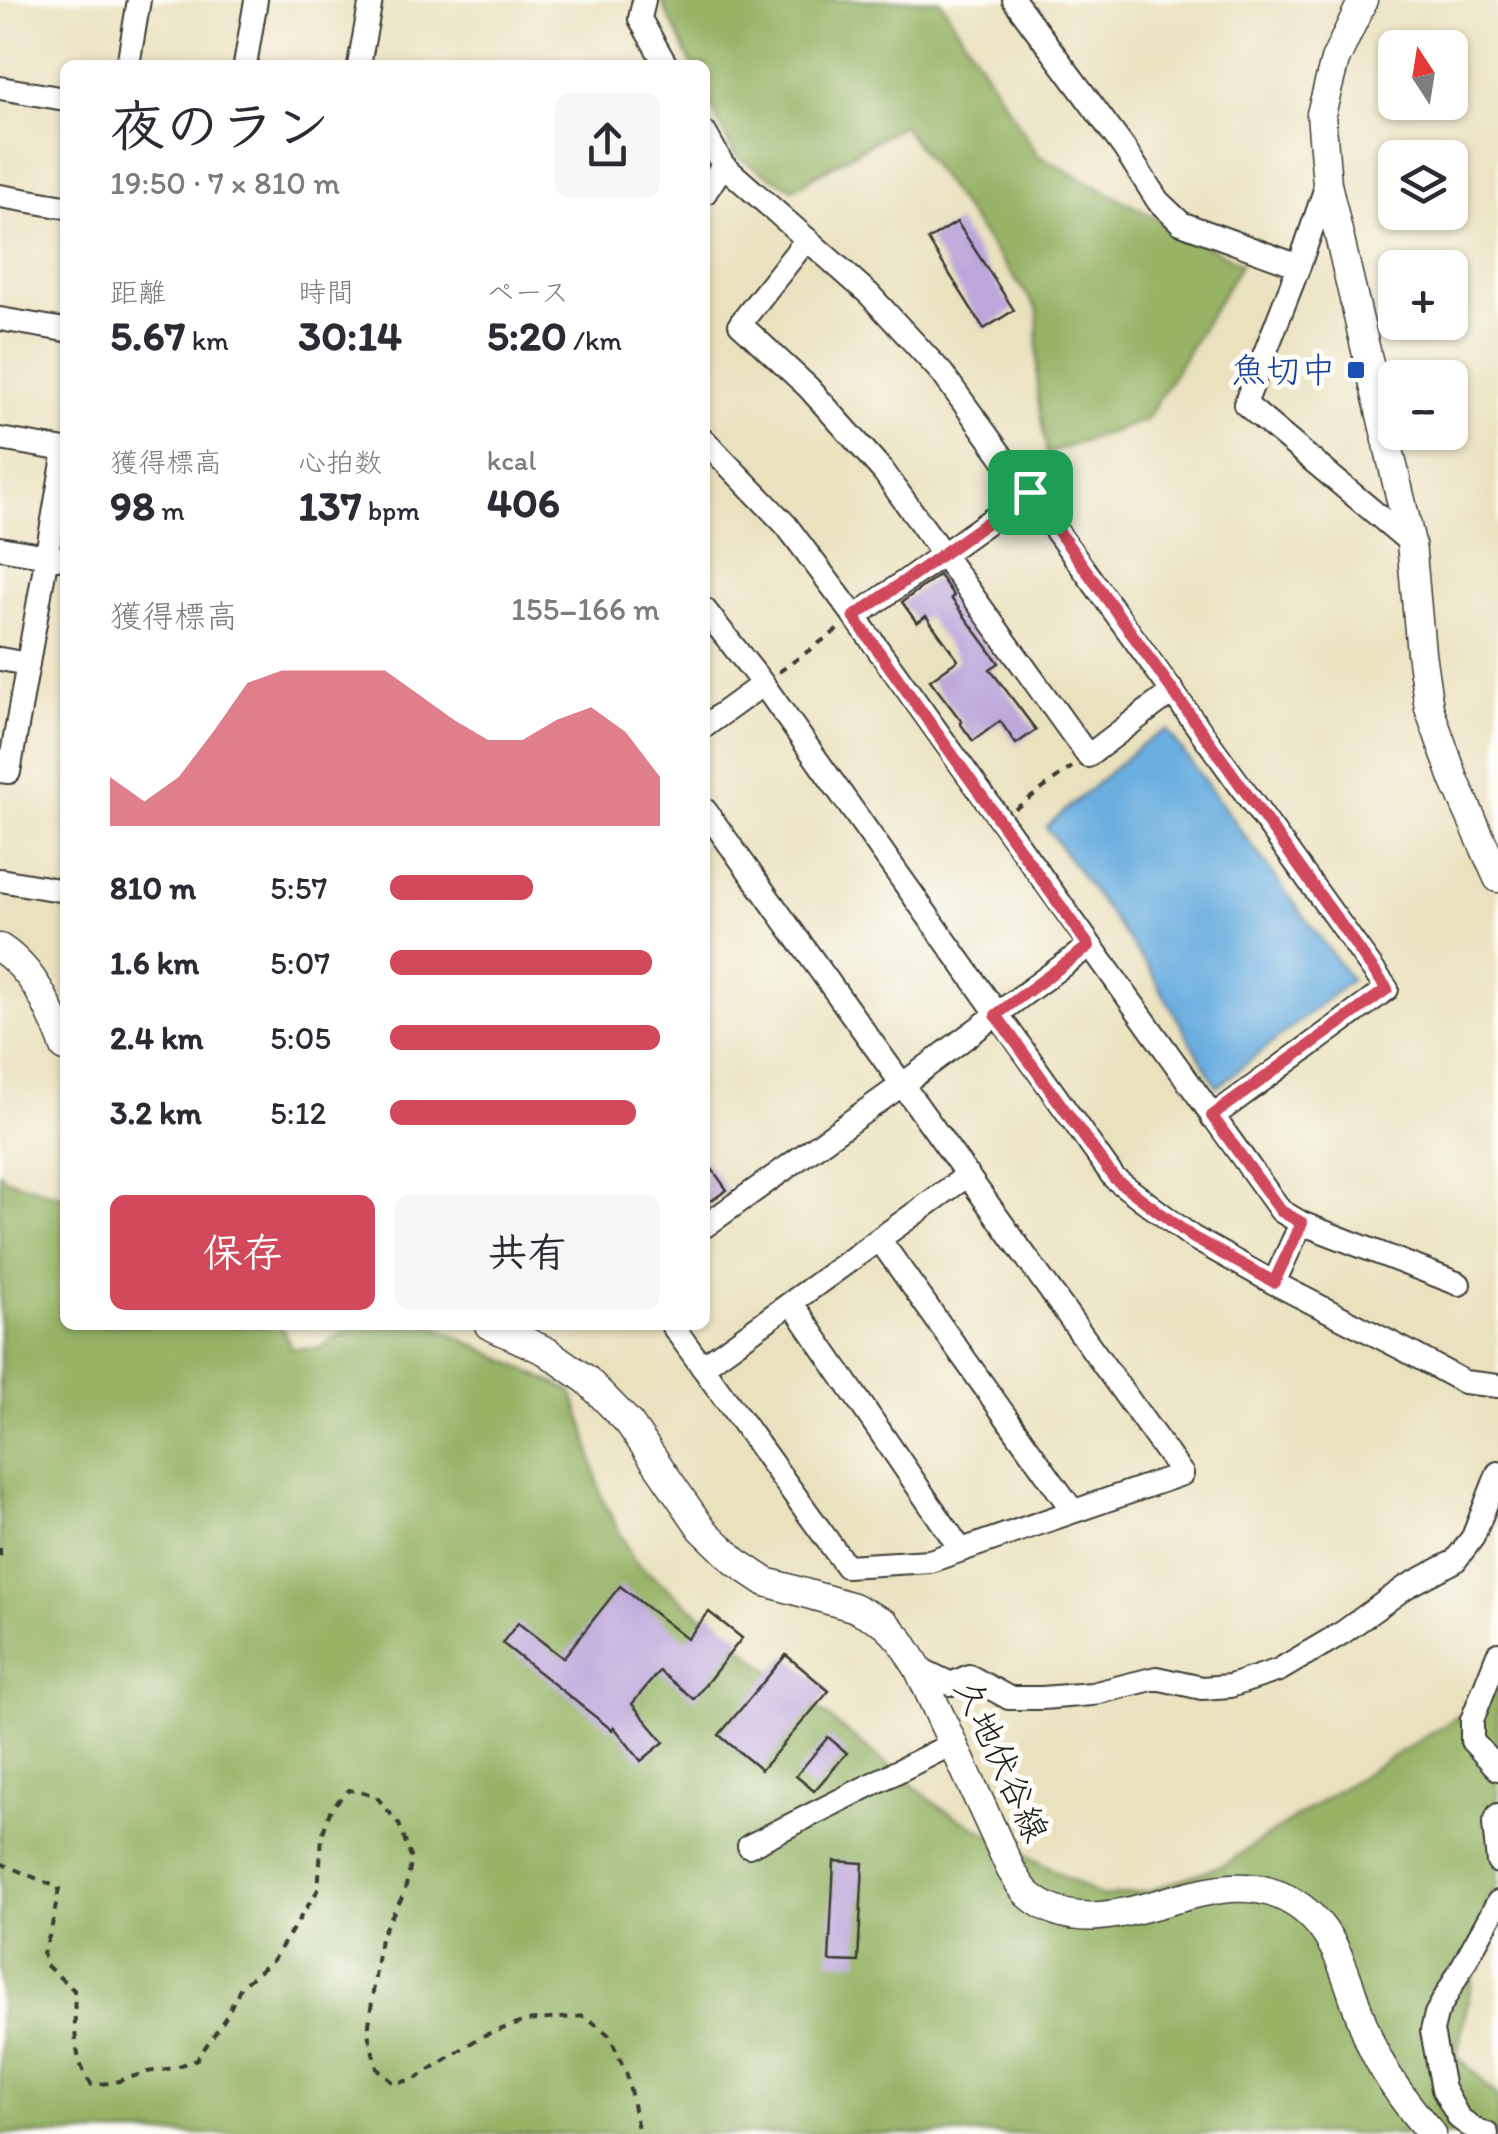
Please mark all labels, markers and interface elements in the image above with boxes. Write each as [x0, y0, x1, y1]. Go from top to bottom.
north arrow [1378, 30, 1468, 120]
map controls [1378, 30, 1468, 450]
text: 夜のラン [110, 93, 330, 159]
button: share [555, 93, 660, 198]
button: layers [1378, 140, 1468, 230]
text: 19:50 · 7 × 810 m [110, 164, 340, 202]
button: + [1378, 250, 1468, 340]
text: 距離 [110, 275, 166, 309]
text: 時間 [298, 275, 354, 309]
text: ペース [487, 275, 569, 309]
text: 5.67 [110, 310, 185, 361]
text: 30:14 [298, 310, 402, 361]
text: 5:20 [487, 310, 567, 361]
text: km [185, 323, 229, 357]
text: /km [567, 323, 622, 357]
place label: 魚切中 [1231, 349, 1336, 391]
marker: 魚切中 [1345, 359, 1367, 381]
button: − [1378, 360, 1468, 450]
text: kcal [487, 443, 536, 477]
text: 獲得標高 [110, 445, 222, 479]
text: 心拍数 [298, 445, 382, 479]
pin [988, 450, 1073, 535]
icon: arrive [1003, 465, 1058, 520]
text: 406 [487, 477, 560, 528]
text: 98 [110, 480, 155, 531]
text: 137 [298, 480, 362, 531]
text: m [155, 493, 185, 527]
text: bpm [362, 493, 420, 527]
text: 155–166 m [511, 590, 660, 628]
text: 獲得標高 [110, 597, 238, 635]
text: 810 m [110, 869, 196, 907]
text: 5:57 [270, 869, 327, 907]
text: 1.6 km [110, 944, 199, 982]
text: 5:07 [270, 944, 330, 982]
text: 2.4 km [110, 1019, 203, 1057]
text: 5:05 [270, 1019, 331, 1057]
text: 3.2 km [110, 1094, 202, 1132]
text: 5:12 [270, 1094, 326, 1132]
button: 保存 [110, 1195, 375, 1310]
button: 共有 [395, 1195, 660, 1310]
street label: 久地伏谷線 [946, 1672, 1058, 1848]

